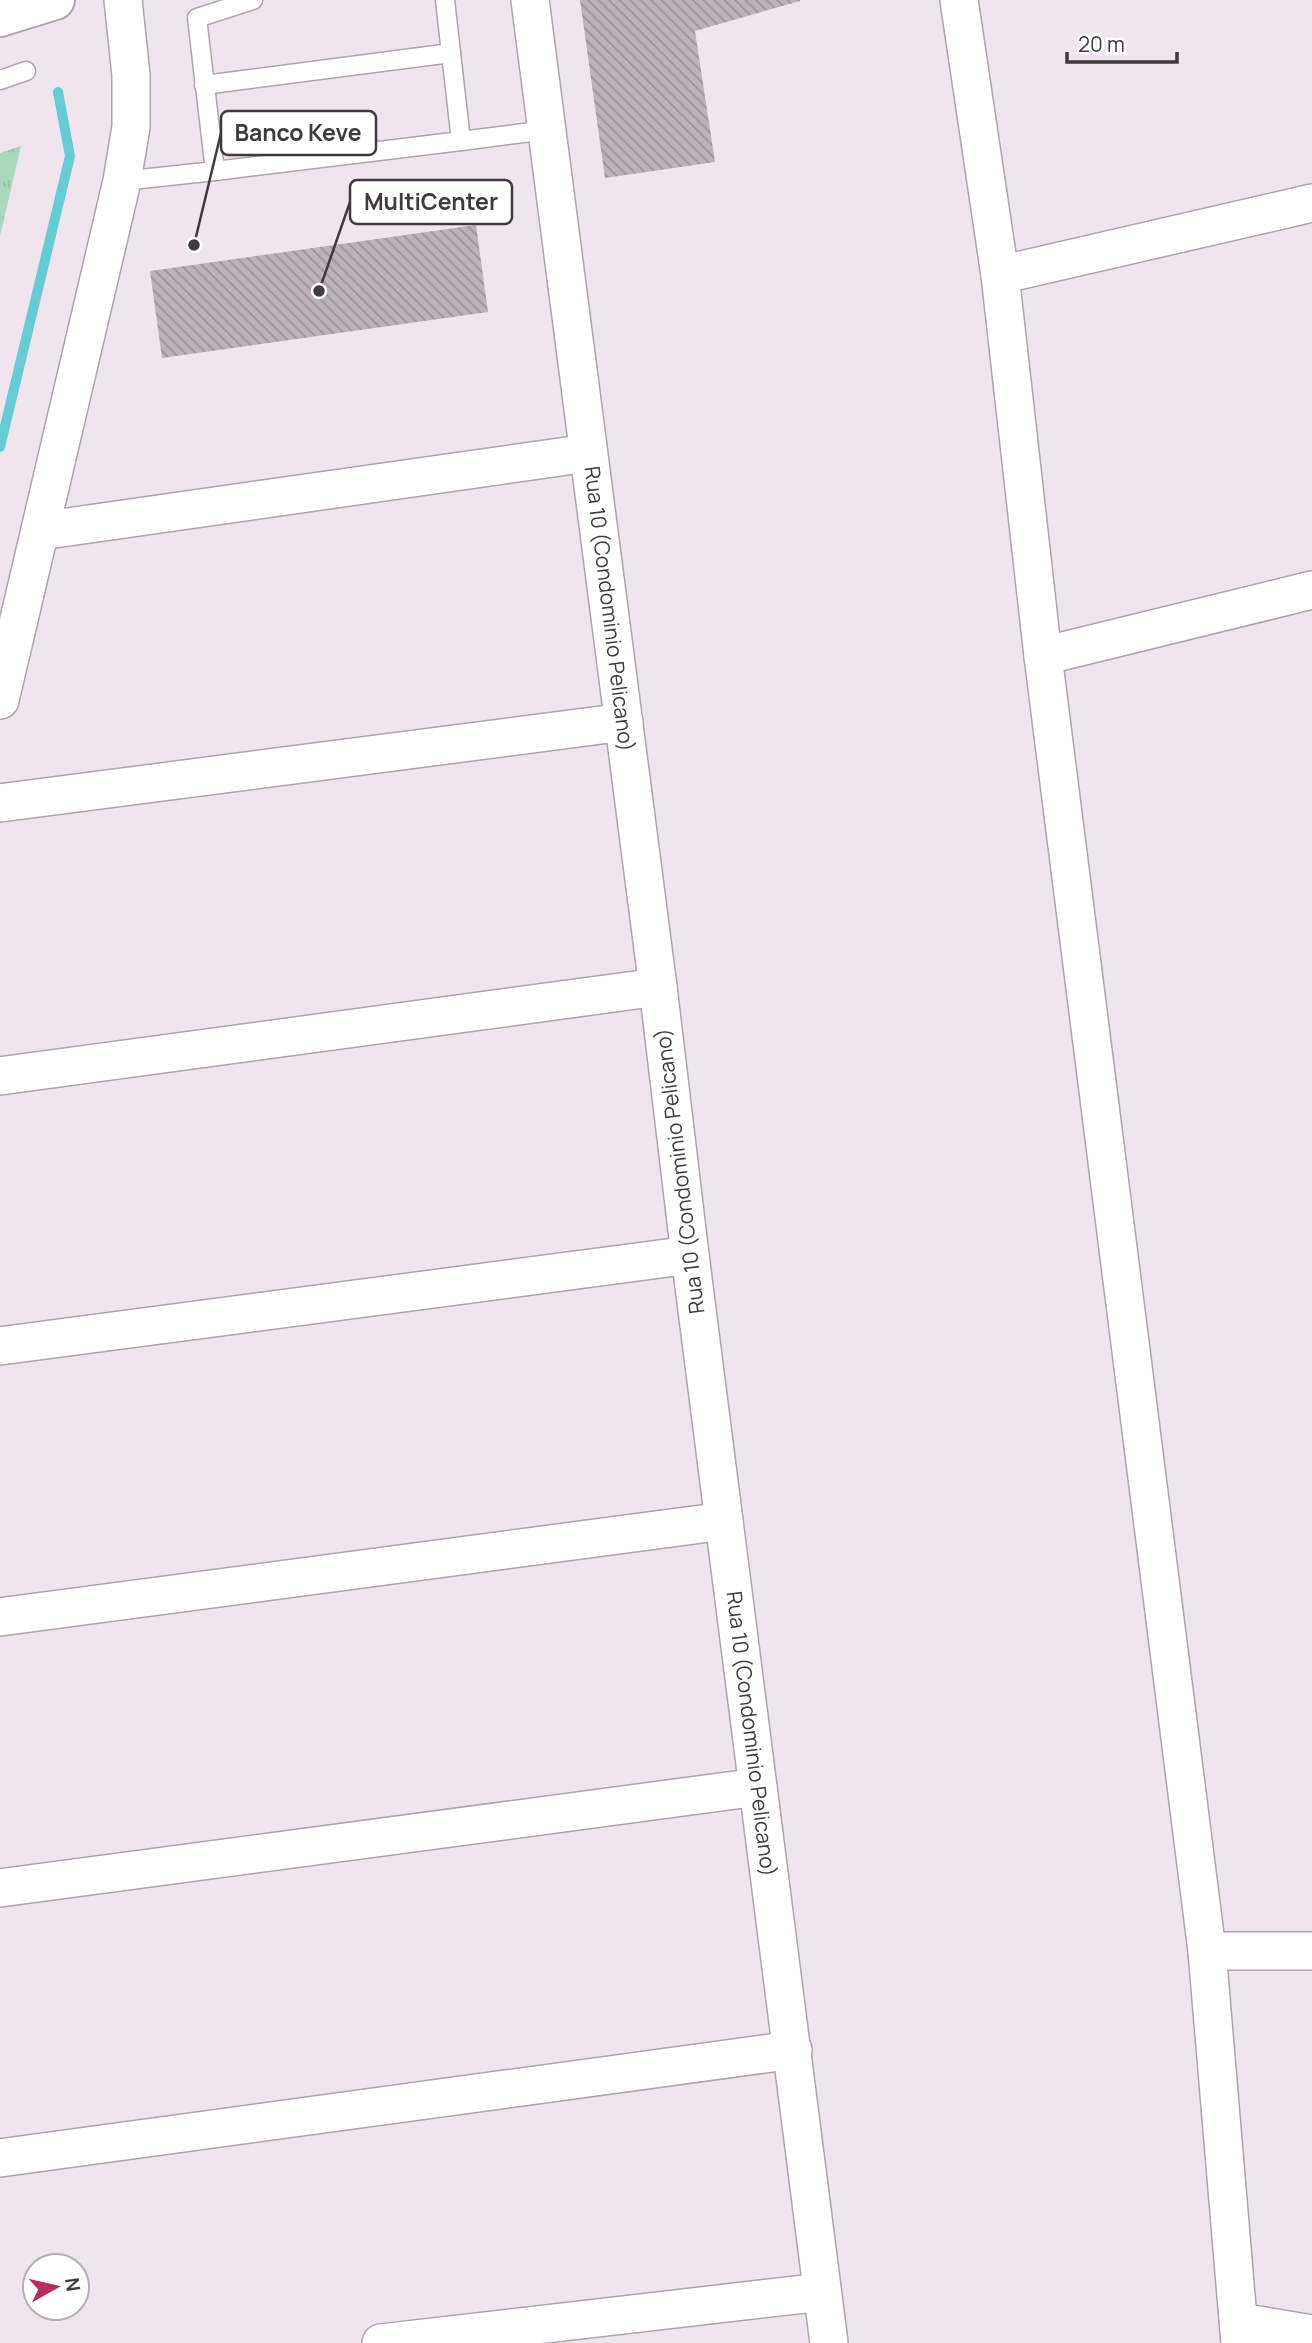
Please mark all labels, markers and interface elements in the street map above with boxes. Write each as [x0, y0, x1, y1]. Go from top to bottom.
scale bar [1067, 21, 1177, 65]
text: 20 m [1078, 30, 1125, 58]
callout: Banco Keve [221, 111, 376, 155]
text: Banco Keve [234, 116, 362, 148]
callout: MultiCenter [350, 180, 512, 224]
text: MultiCenter [364, 185, 498, 217]
street label: Rua 10 (Condominio Pelicano) [579, 465, 641, 753]
street label: Rua 10 (Condominio Pelicano) [648, 1027, 710, 1315]
street label: Rua 10 (Condominio Pelicano) [721, 1590, 783, 1878]
north arrow [21, 2252, 91, 2322]
text: N [59, 2276, 87, 2293]

